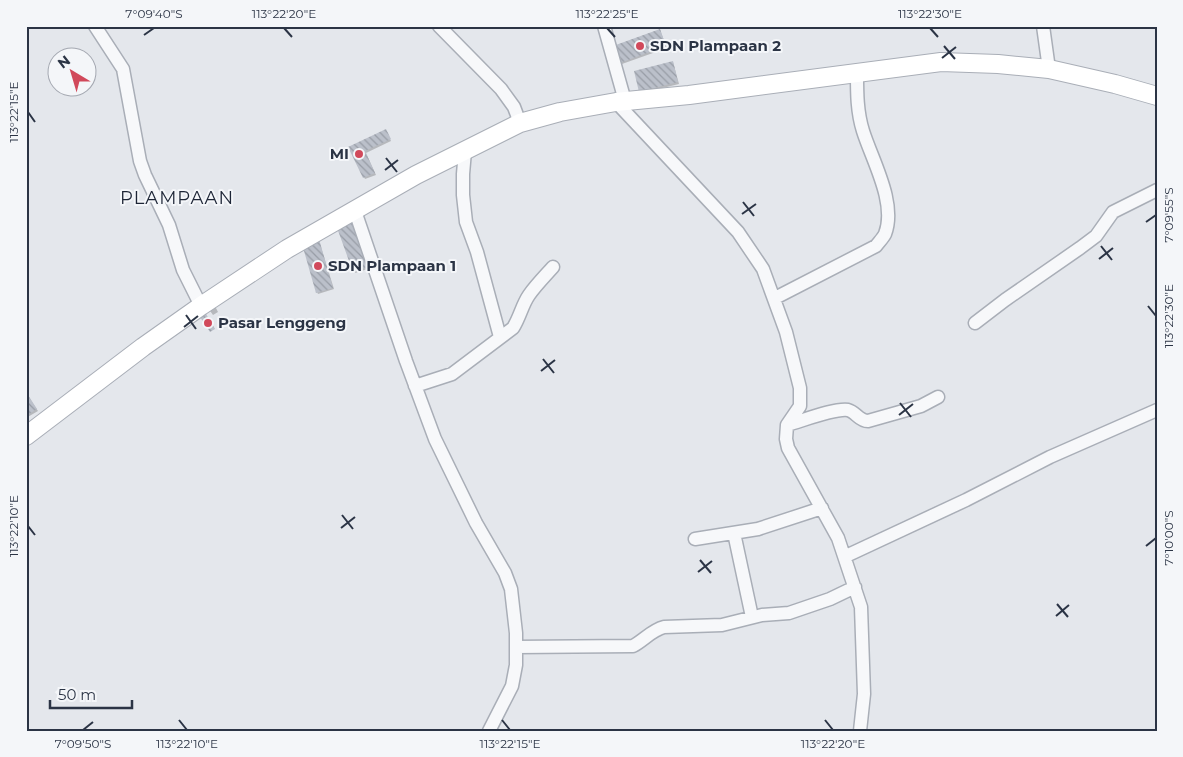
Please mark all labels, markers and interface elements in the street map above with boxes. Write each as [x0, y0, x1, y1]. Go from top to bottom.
text: 7°09'40"S [125, 6, 183, 21]
text: 113°22'20"E [252, 6, 316, 21]
text: 113°22'25"E [575, 6, 639, 21]
text: 113°22'30"E [898, 6, 962, 21]
place label: SDN Plampaan 2 [650, 36, 781, 55]
marker: SDN Plampaan 2 [634, 40, 646, 52]
north arrow [48, 48, 98, 98]
text: N [54, 51, 74, 72]
text: 113°22'15"E [6, 82, 21, 142]
place label: MI [330, 144, 349, 163]
marker: MI [353, 148, 365, 160]
district label: PLAMPAAN [120, 187, 234, 209]
text: 7°09'55"S [1161, 187, 1176, 243]
place label: SDN Plampaan 1 [328, 256, 456, 275]
marker: SDN Plampaan 1 [312, 260, 324, 272]
text: 113°22'30"E [1161, 284, 1176, 348]
place label: Pasar Lenggeng [218, 313, 346, 332]
marker: Pasar Lenggeng [202, 317, 214, 329]
text: 113°22'10"E [6, 495, 21, 557]
text: 7°10'00"S [1161, 510, 1176, 566]
scale bar [50, 677, 132, 709]
text: 50 m [58, 685, 96, 704]
text: 7°09'50"S [55, 736, 111, 751]
text: 113°22'10"E [156, 736, 218, 751]
text: 113°22'15"E [480, 736, 540, 751]
text: 113°22'20"E [801, 736, 865, 751]

